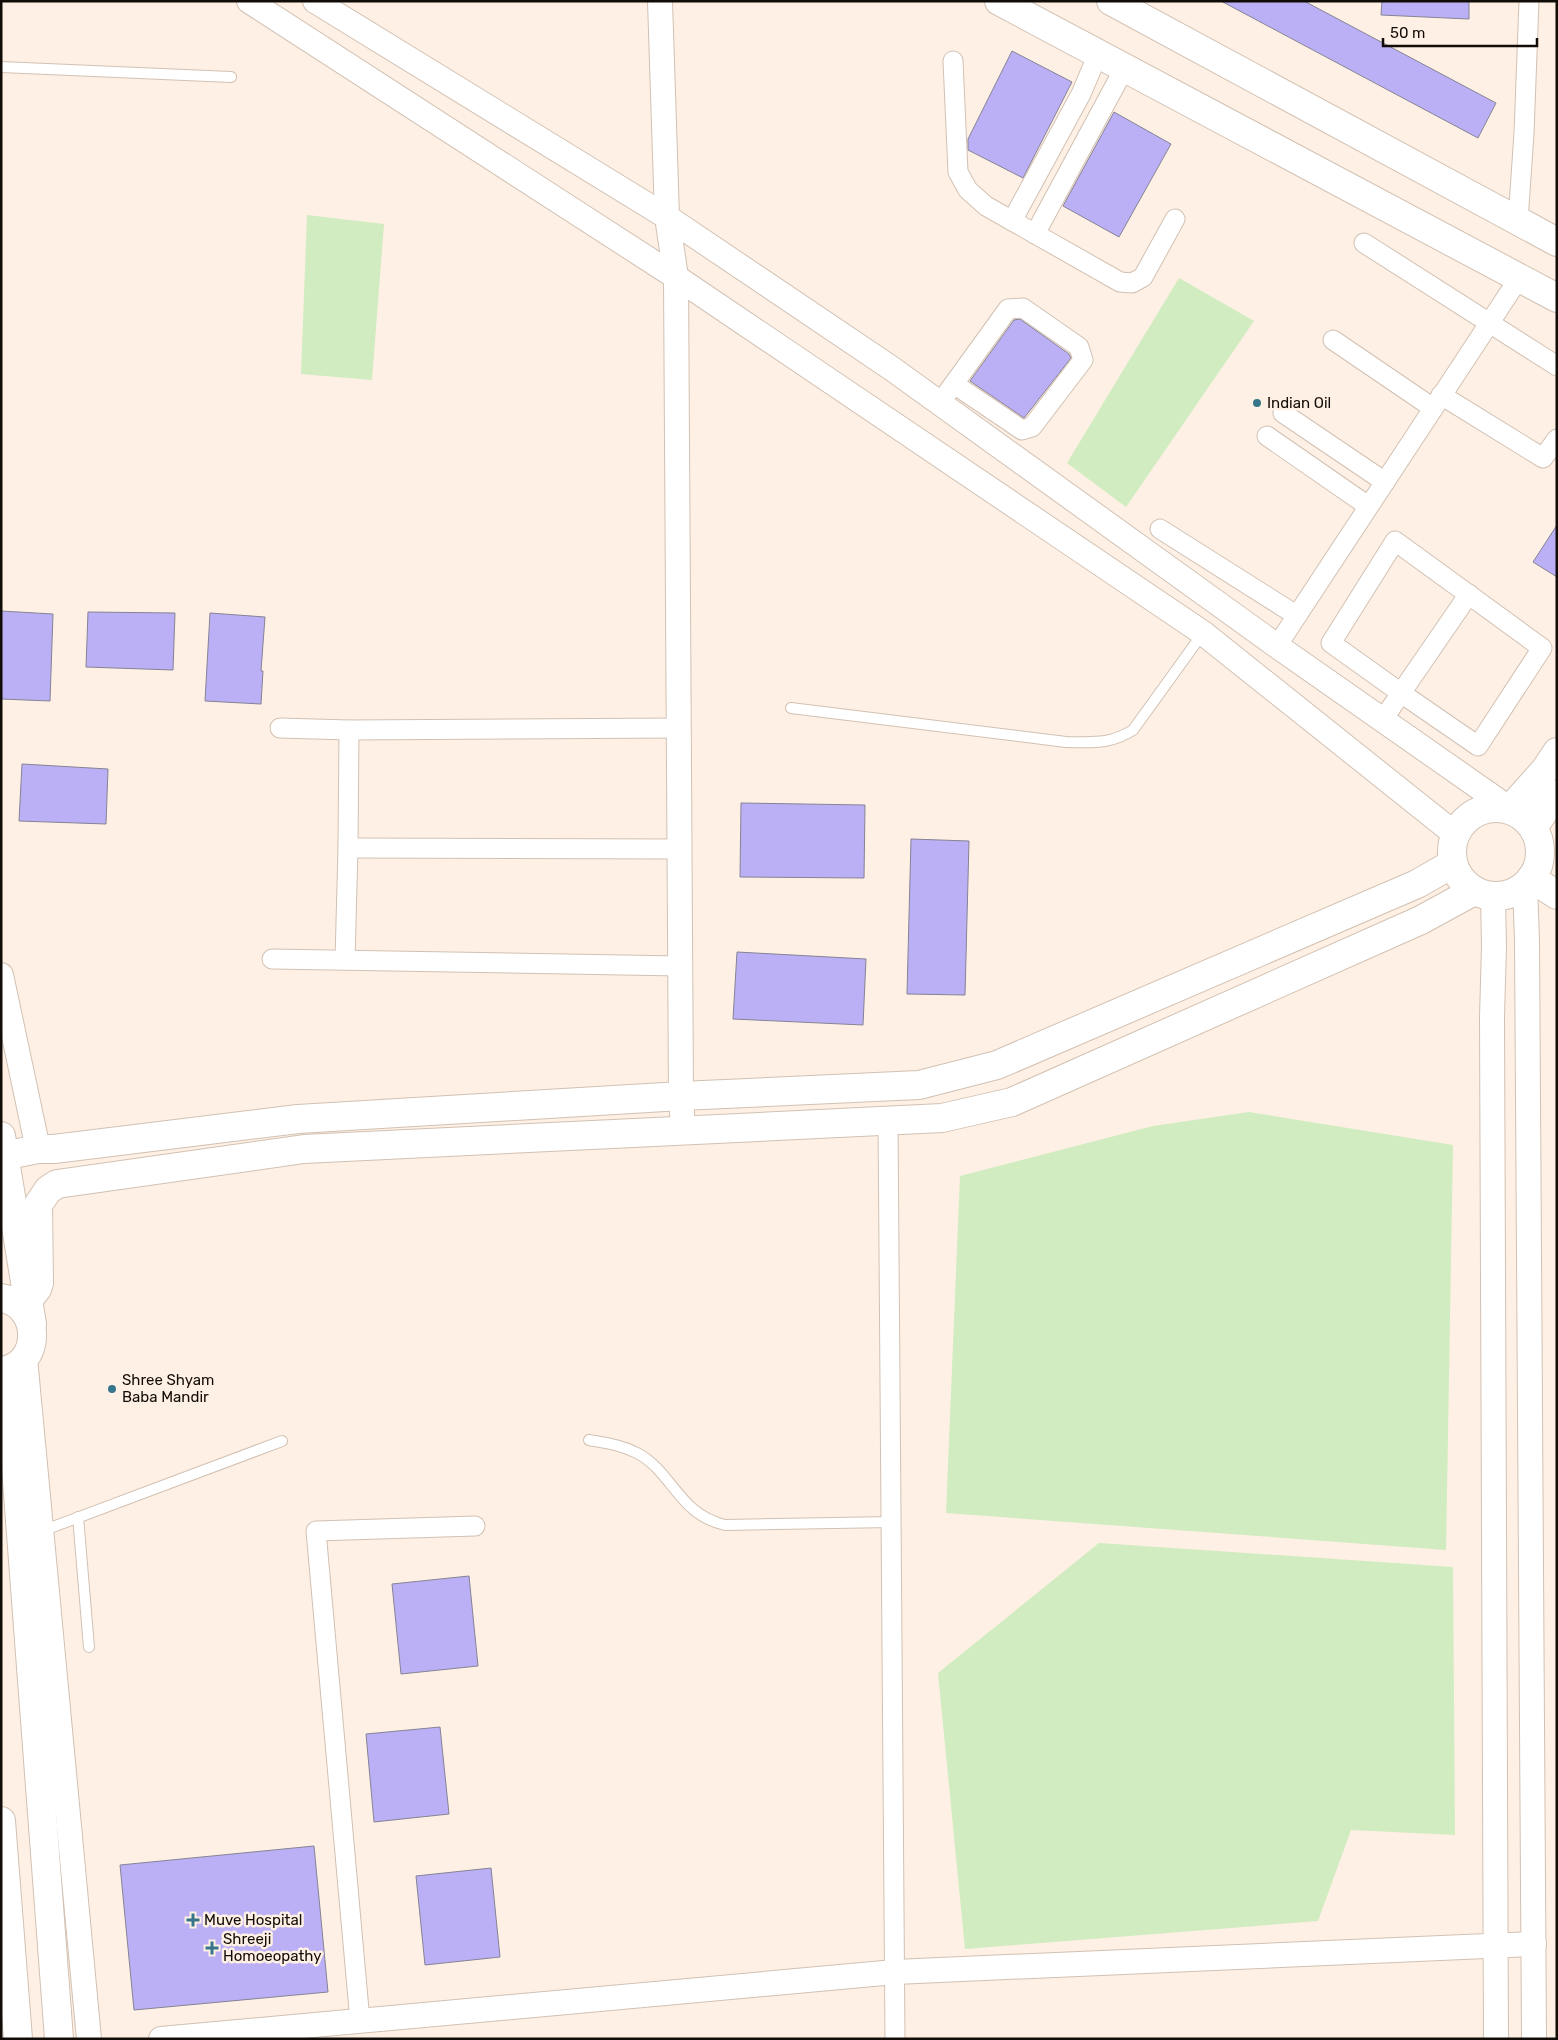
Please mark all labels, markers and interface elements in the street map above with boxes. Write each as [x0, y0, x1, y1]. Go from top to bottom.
scale bar [1383, 15, 1537, 47]
text: 50 m [1390, 24, 1425, 42]
place label: Indian Oil [1267, 394, 1331, 412]
marker: Indian Oil [1251, 397, 1263, 409]
place label: Shree Shyam Baba Mandir [122, 1371, 214, 1406]
marker: Shree Shyam Baba Mandir [106, 1383, 118, 1395]
place label: Muve Hospital [204, 1911, 302, 1929]
marker: Muve Hospital [186, 1913, 200, 1927]
place label: Shreeji Homoeopathy [223, 1930, 321, 1965]
marker: Shreeji Homoeopathy [205, 1941, 219, 1955]

